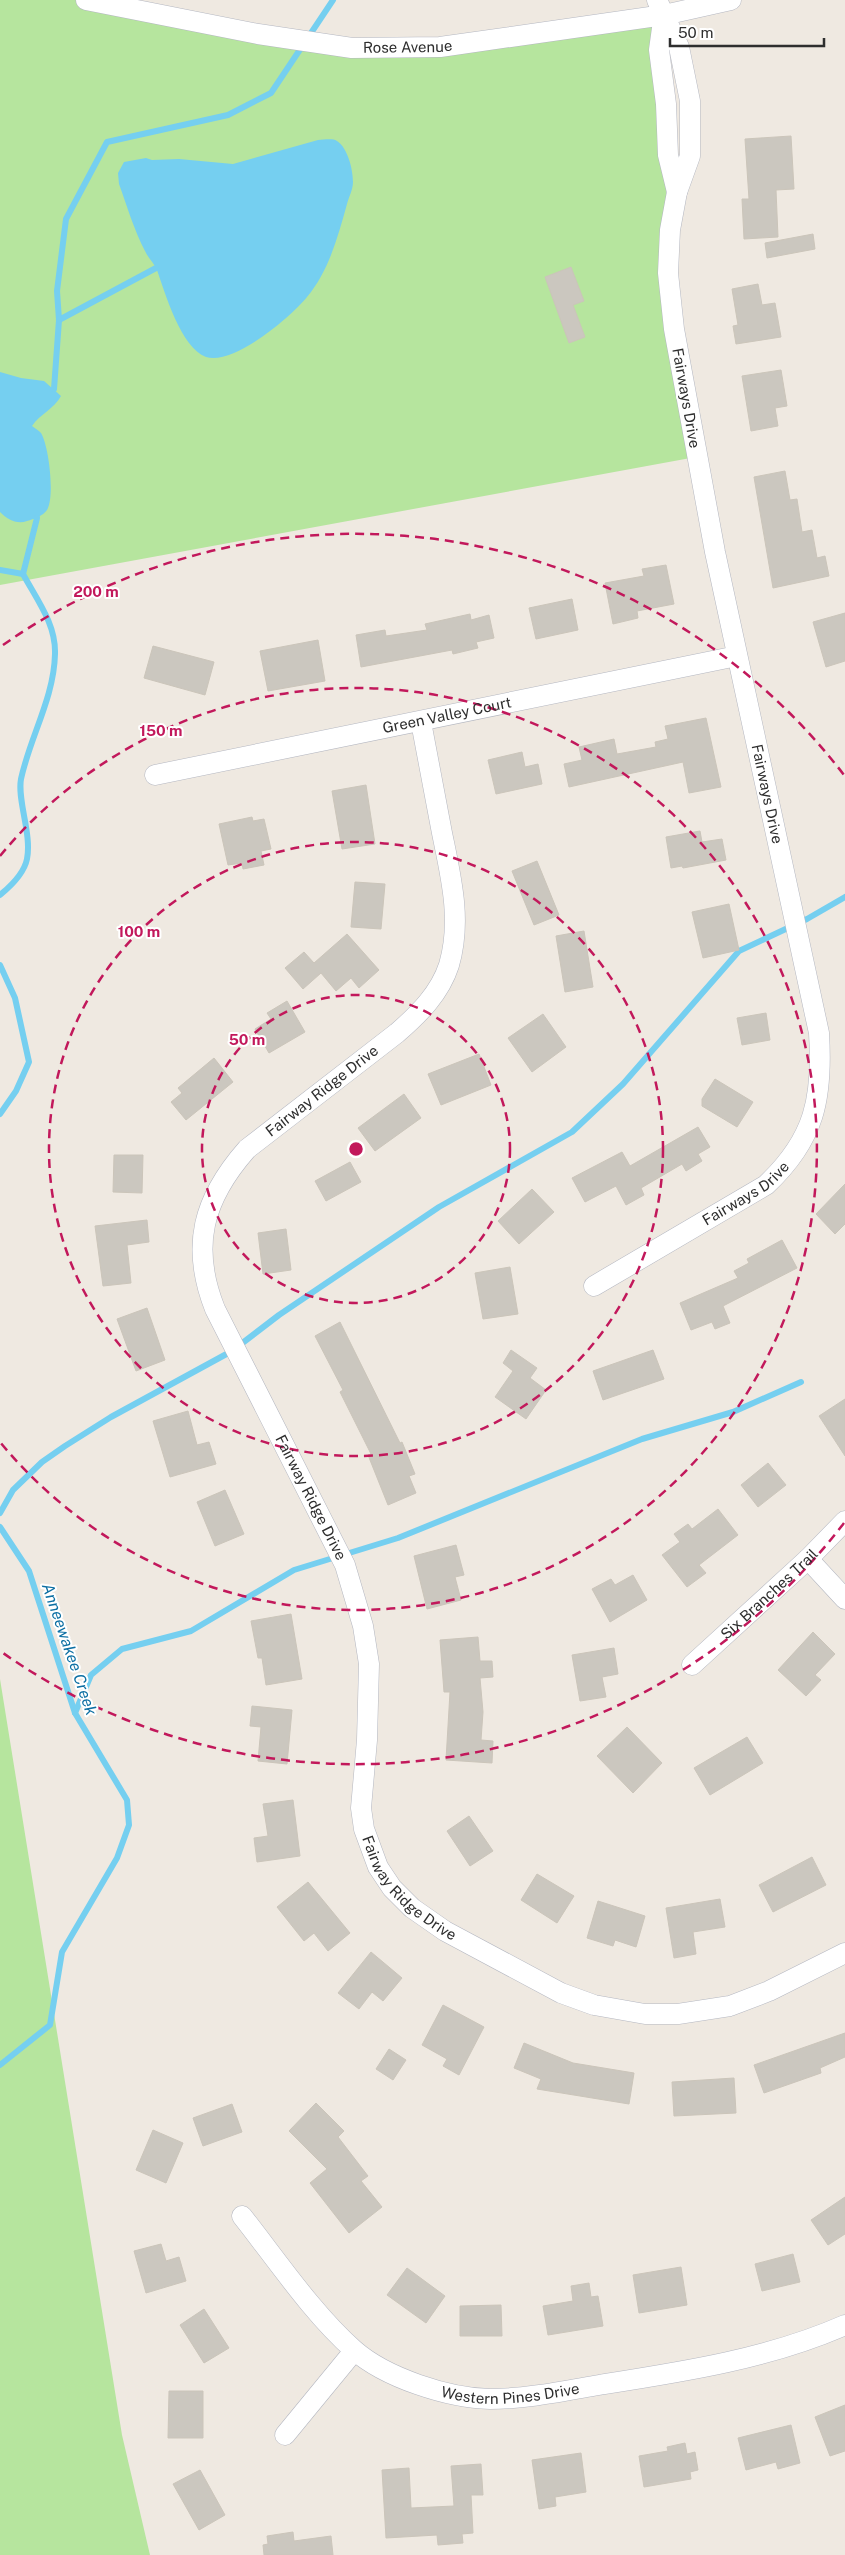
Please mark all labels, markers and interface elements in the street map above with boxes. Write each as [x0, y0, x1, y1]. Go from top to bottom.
scale bar [670, 15, 824, 47]
text: 50 m [678, 24, 713, 41]
street label: Rose Avenue [363, 36, 453, 56]
street label: Fairways Drive [669, 346, 704, 449]
text: 200 m [73, 583, 119, 600]
street label: Green Valley Court [381, 693, 513, 736]
text: 150 m [139, 722, 183, 739]
street label: Fairways Drive [749, 743, 786, 845]
text: 100 m [118, 923, 160, 940]
text: 50 m [229, 1031, 265, 1048]
street label: Fairway Ridge Drive [262, 1041, 381, 1140]
centre of rings [347, 1140, 365, 1158]
street label: Fairways Drive [699, 1158, 792, 1228]
street label: Fairway Ridge Drive [272, 1432, 350, 1563]
street label: Six Branches Trail [717, 1545, 821, 1642]
water label: Anneewakee Creek [38, 1581, 101, 1718]
street label: Fairway Ridge Drive [359, 1833, 459, 1943]
street label: Western Pines Drive [439, 2380, 581, 2407]

